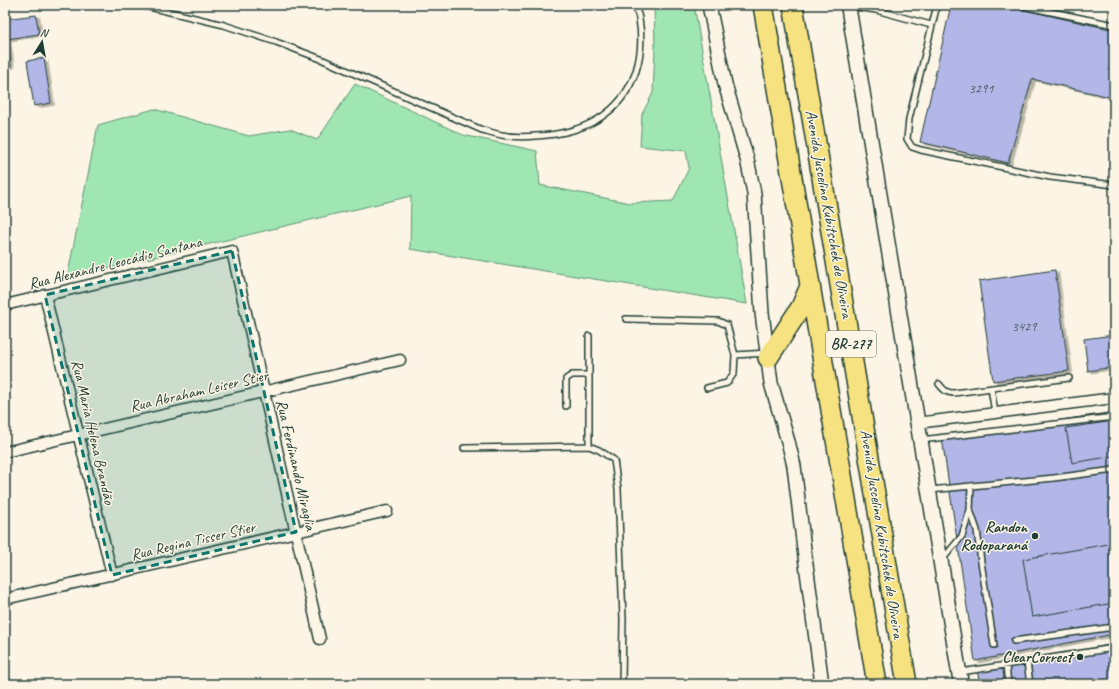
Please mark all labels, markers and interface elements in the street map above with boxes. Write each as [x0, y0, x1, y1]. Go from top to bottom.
north arrow [22, 22, 62, 62]
text: N [39, 25, 51, 40]
house number: 3291 [968, 80, 994, 97]
street label: Avenida Juscelino Kubitschek de Oliveira [801, 108, 857, 321]
street label: Rua Alexandre Leocádio Santana [26, 231, 205, 294]
house number: 3429 [1011, 318, 1038, 335]
road number: BR-277 [826, 331, 876, 357]
street label: Rua Maria Helena Brandão [67, 358, 120, 508]
street label: Rua Abraham Leiser Stier [128, 365, 271, 417]
street label: Rua Ferdinando Miraglia [271, 398, 321, 533]
street label: Avenida Juscelino Kubitschek de Oliveira [856, 428, 909, 641]
street label: Rua Regina Tisser Stier [129, 516, 259, 565]
place label: Randon Rodoparaná [960, 517, 1029, 555]
marker: Randon Rodoparaná [1030, 531, 1040, 541]
place label: ClearCorrect [1002, 647, 1075, 667]
marker: ClearCorrect [1075, 652, 1085, 662]

